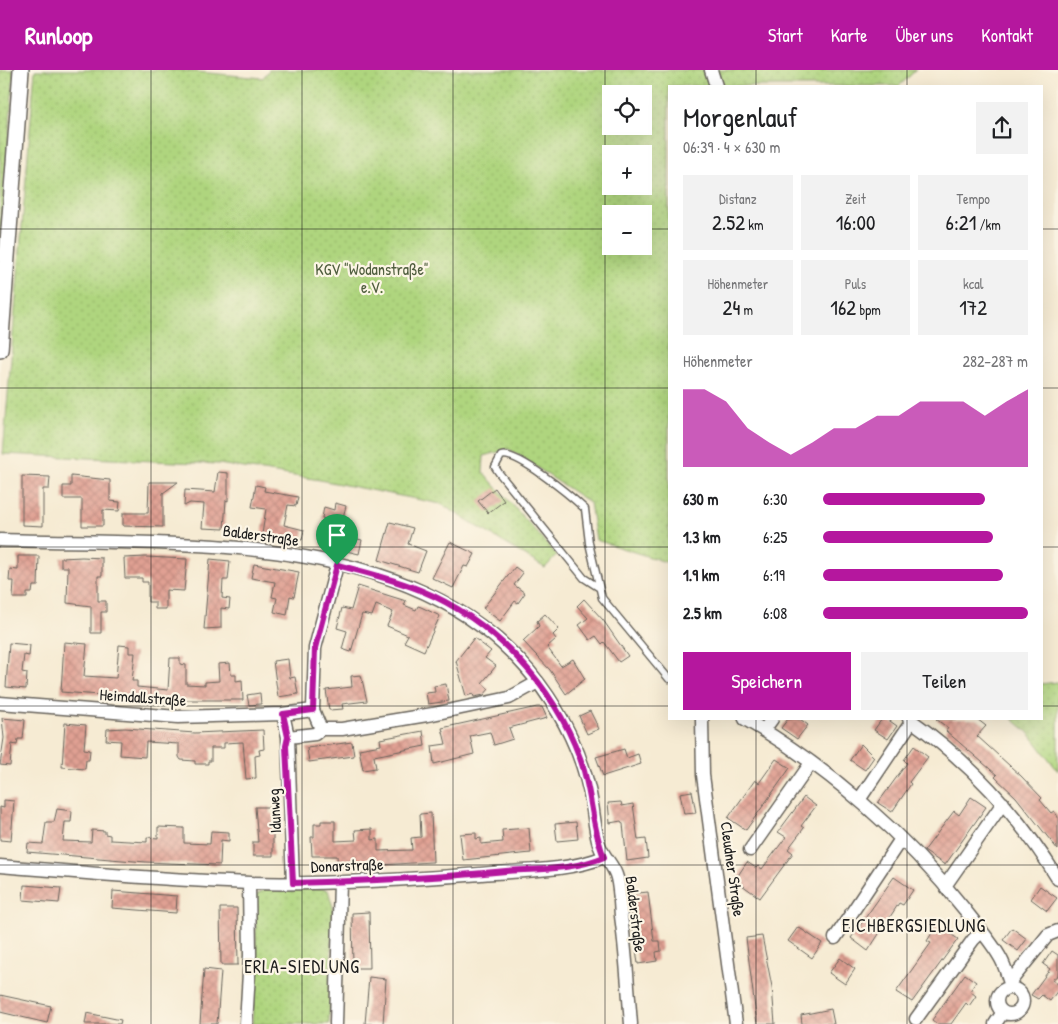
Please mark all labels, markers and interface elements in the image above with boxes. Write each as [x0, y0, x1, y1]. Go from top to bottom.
text: Runloop [25, 19, 92, 51]
text: Start [768, 23, 803, 48]
text: Karte [831, 23, 867, 48]
text: Über uns [895, 23, 953, 48]
text: Kontakt [981, 23, 1033, 48]
map controls [602, 85, 652, 255]
button: locate [602, 85, 652, 135]
text: Morgenlauf [683, 98, 798, 136]
button: share [976, 102, 1028, 154]
text: 06:39 · 4 × 630 m [683, 136, 780, 158]
button: + [602, 145, 652, 195]
text: Distanz [719, 189, 757, 208]
text: Zeit [845, 189, 866, 208]
text: Tempo [957, 189, 990, 208]
button: − [602, 205, 652, 255]
text: 2.52 [712, 208, 745, 237]
text: 16:00 [836, 208, 875, 237]
text: 6:21 [946, 208, 976, 237]
text: km [745, 215, 764, 234]
text: /km [976, 215, 1001, 234]
park label: KGV "Wodanstraße" e.V. [315, 258, 429, 298]
text: Höhenmeter [707, 274, 768, 293]
text: Puls [845, 274, 866, 293]
text: kcal [963, 274, 983, 293]
text: 24 [723, 293, 740, 322]
text: 162 [830, 293, 856, 322]
text: 172 [959, 293, 987, 322]
text: m [740, 300, 753, 319]
text: bpm [856, 300, 881, 319]
text: Höhenmeter [683, 350, 753, 372]
text: 282–287 m [962, 350, 1028, 372]
text: 630 m [683, 488, 718, 510]
text: 6:30 [763, 488, 787, 510]
pin [316, 514, 358, 565]
street label: Balderstraße [222, 519, 301, 551]
icon: arrive [323, 521, 351, 549]
text: 1.3 km [683, 526, 721, 548]
text: 6:25 [763, 526, 787, 548]
text: 1.9 km [683, 564, 719, 586]
text: 6:19 [763, 564, 785, 586]
text: 2.5 km [683, 602, 722, 624]
text: 6:08 [763, 602, 787, 624]
button: Speichern [683, 652, 851, 710]
button: Teilen [861, 652, 1028, 710]
street label: Heimdallstraße [99, 683, 188, 711]
street label: Idunweg [262, 788, 286, 834]
street label: Cleudner Straße [715, 820, 751, 918]
street label: Donarstraße [310, 853, 384, 877]
street label: Balderstraße [620, 875, 652, 954]
district label: EICHBERGSIEDLUNG [842, 913, 986, 938]
district label: ERLA-SIEDLUNG [244, 954, 360, 979]

